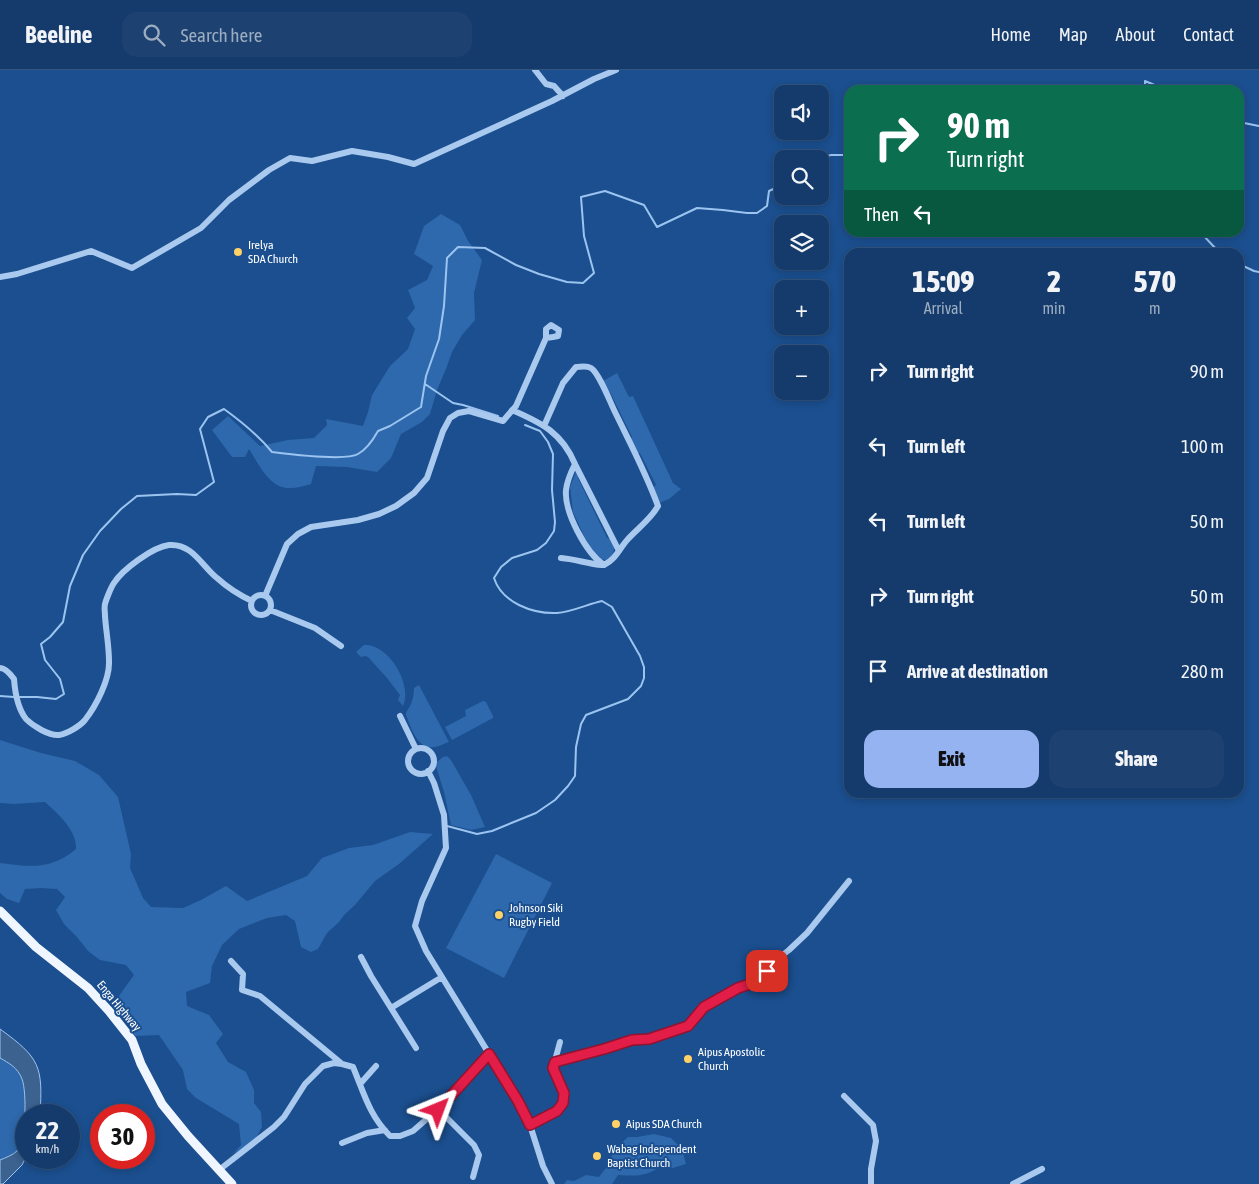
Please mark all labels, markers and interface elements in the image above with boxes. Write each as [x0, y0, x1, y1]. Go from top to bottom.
search box [122, 12, 472, 57]
text: Beeline [25, 21, 92, 48]
icon: search [140, 21, 168, 49]
text: Search here [180, 24, 262, 46]
text: Home [991, 24, 1031, 45]
text: Map [1059, 24, 1088, 45]
text: About [1116, 24, 1155, 45]
text: Contact [1183, 24, 1234, 45]
map controls [774, 85, 829, 400]
button: sound [774, 85, 829, 140]
icon: right [864, 105, 929, 170]
text: 90 m [947, 105, 1010, 145]
text: Turn right [947, 146, 1024, 172]
button: search [774, 150, 829, 205]
icon: left [909, 200, 937, 228]
text: Then [864, 203, 899, 225]
button: layers [774, 215, 829, 270]
place label: Irelya SDA Church [248, 238, 298, 266]
marker: Irelya SDA Church [232, 246, 244, 258]
text: 15:09 [912, 264, 974, 298]
text: 2 [1047, 264, 1061, 298]
text: 570 [1134, 264, 1176, 298]
button: + [774, 280, 829, 335]
text: Arrival [924, 299, 963, 317]
text: min [1043, 299, 1066, 317]
text: m [1149, 299, 1161, 317]
button: − [774, 345, 829, 400]
icon: right [864, 357, 892, 385]
text: Turn right [907, 360, 974, 382]
text: 90 m [1190, 360, 1224, 382]
icon: left [864, 432, 892, 460]
text: Turn left [907, 435, 965, 457]
text: 100 m [1181, 435, 1224, 457]
icon: left [864, 507, 892, 535]
text: Turn left [907, 510, 965, 532]
text: 50 m [1190, 510, 1224, 532]
icon: right [864, 582, 892, 610]
text: Turn right [907, 585, 974, 607]
text: 50 m [1190, 585, 1224, 607]
icon: arrive [864, 657, 892, 685]
text: Arrive at destination [907, 660, 1048, 682]
text: 280 m [1181, 660, 1224, 682]
button: Exit [864, 730, 1039, 788]
button: Share [1049, 730, 1224, 788]
place label: Johnson Siki Rugby Field [509, 901, 563, 929]
marker: Johnson Siki Rugby Field [493, 909, 505, 921]
pin [746, 950, 788, 992]
icon: arrive [753, 957, 781, 985]
street label: Enga Highway [94, 978, 144, 1034]
place label: Aipus Apostolic Church [698, 1045, 765, 1073]
marker: Aipus Apostolic Church [682, 1053, 694, 1065]
position arrow [411, 1083, 463, 1135]
speed limit sign: 30 [90, 1104, 155, 1169]
text: 22 [36, 1116, 59, 1144]
place label: Aipus SDA Church [626, 1117, 702, 1131]
marker: Aipus SDA Church [610, 1118, 622, 1130]
text: km/h [36, 1142, 59, 1156]
place label: Wabag Independent Baptist Church [607, 1142, 697, 1170]
marker: Wabag Independent Baptist Church [591, 1150, 603, 1162]

